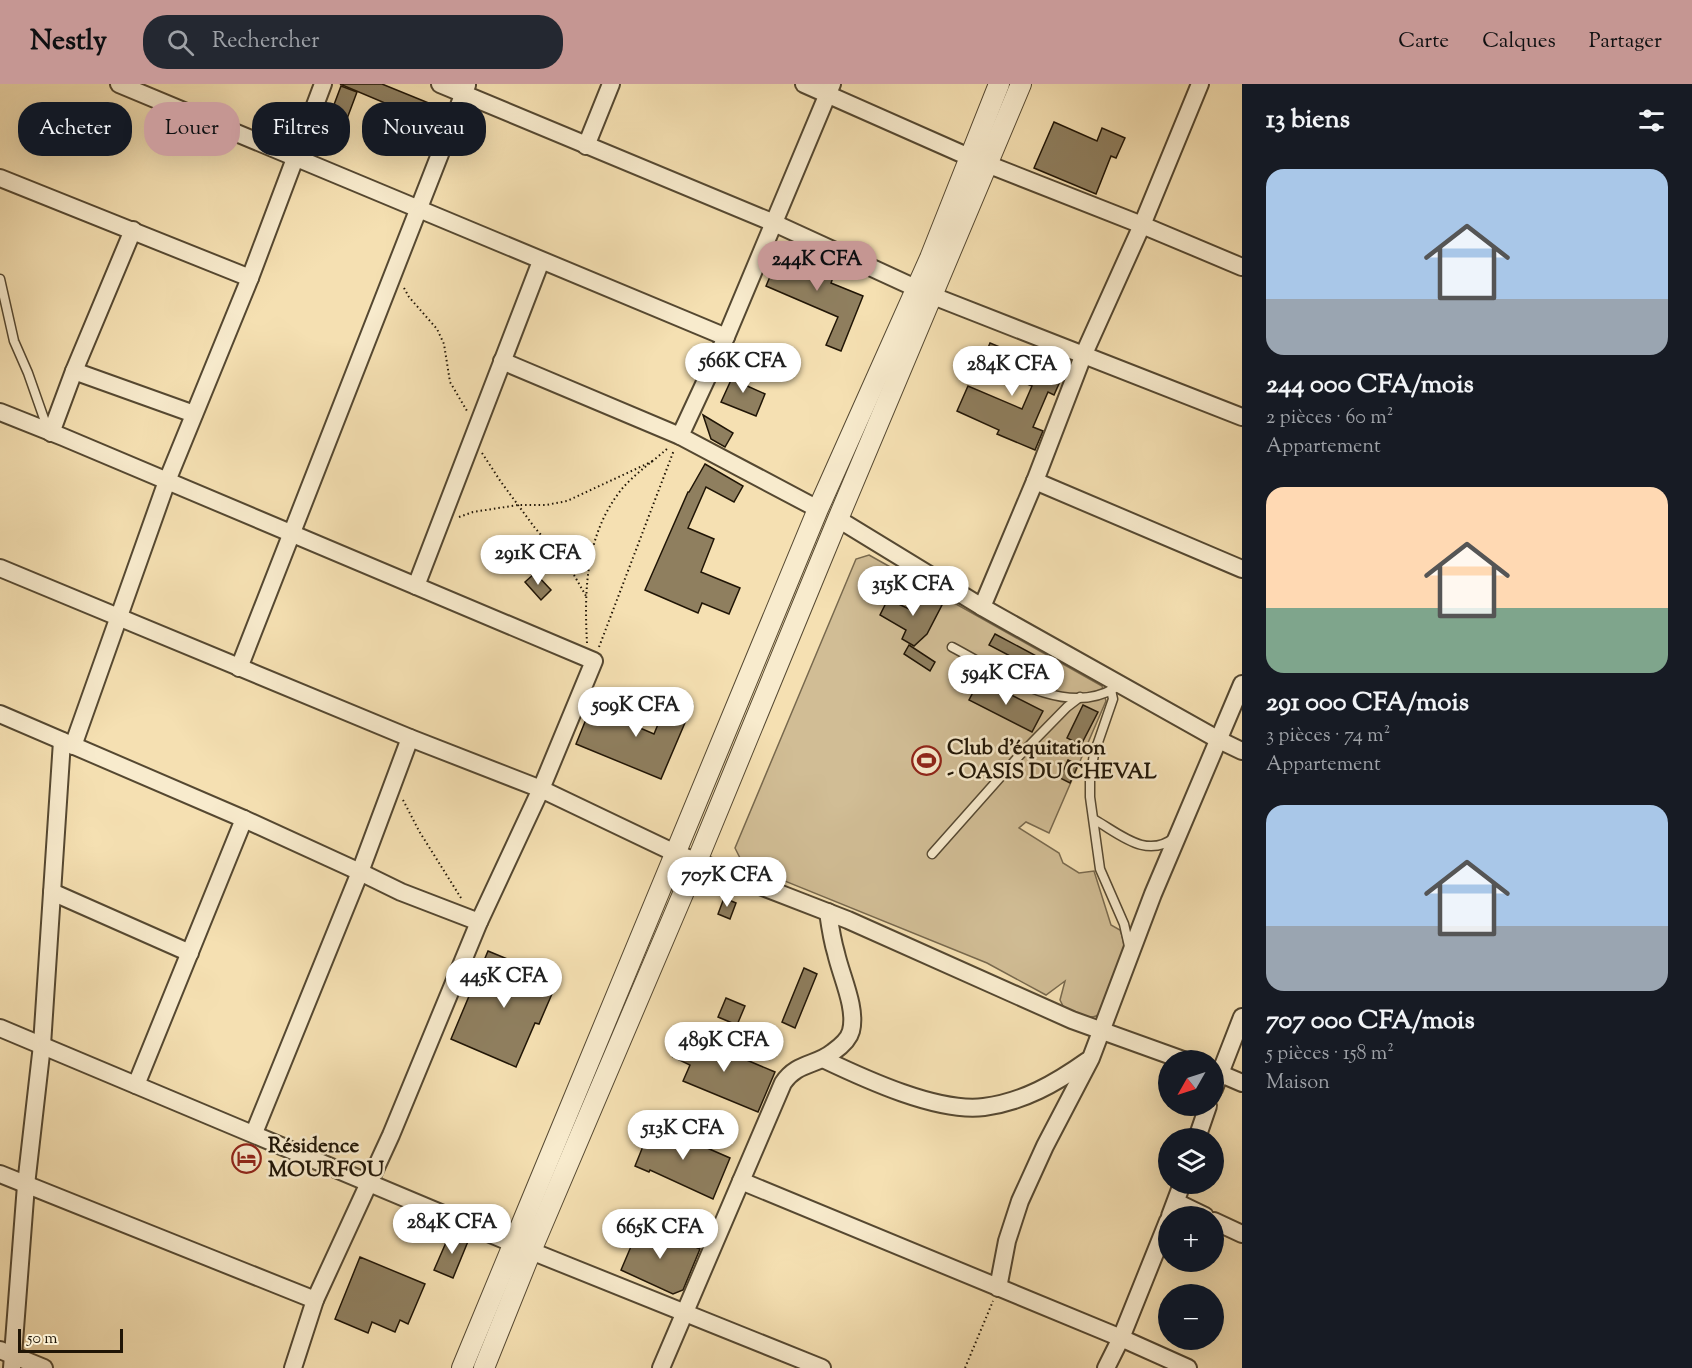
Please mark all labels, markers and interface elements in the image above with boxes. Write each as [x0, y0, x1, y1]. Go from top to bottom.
search box [143, 15, 563, 69]
text: Nestly [30, 22, 107, 62]
icon: search [164, 26, 197, 59]
text: Rechercher [212, 26, 320, 58]
text: Carte [1398, 27, 1449, 57]
text: Calques [1482, 27, 1556, 57]
text: Partager [1589, 27, 1662, 57]
chip: Acheter [18, 102, 132, 156]
chip: Louer [144, 102, 240, 156]
chip: Filtres [252, 102, 350, 156]
chip: Nouveau [362, 102, 486, 156]
text: 13 biens [1266, 102, 1350, 139]
icon: filters [1635, 104, 1668, 137]
icon: home [1413, 208, 1521, 316]
pin: 244K CFA [755, 241, 879, 292]
text: 244K CFA [772, 246, 862, 275]
pin: 566K CFA [681, 343, 805, 394]
pin: 284K CFA [950, 346, 1074, 397]
text: 566K CFA [699, 348, 787, 377]
text: 284K CFA [967, 351, 1057, 380]
text: 244 000 CFA/mois [1266, 367, 1474, 404]
text: 2 pièces · 60 m² [1266, 404, 1393, 433]
text: Appartement [1266, 433, 1381, 462]
icon: home [1413, 526, 1521, 634]
pin: 291K CFA [476, 535, 600, 586]
text: 291K CFA [495, 540, 581, 569]
pin: 315K CFA [851, 566, 975, 617]
text: 315K CFA [872, 571, 954, 600]
pin: 594K CFA [944, 655, 1068, 706]
text: 594K CFA [962, 660, 1050, 689]
text: 291 000 CFA/mois [1266, 685, 1469, 722]
pin: 509K CFA [574, 687, 698, 738]
text: 509K CFA [592, 692, 680, 721]
text: 3 pièces · 74 m² [1266, 722, 1390, 751]
place label: Club d'équitation - OASIS DU CHEVAL [947, 734, 1157, 788]
sports icon: Club d'équitation - OASIS DU CHEVAL [910, 745, 942, 777]
text: Appartement [1266, 751, 1381, 780]
icon: home [1413, 844, 1521, 952]
pin: 707K CFA [665, 857, 789, 908]
text: 707K CFA [681, 862, 773, 891]
pin: 445K CFA [442, 958, 566, 1009]
text: 445K CFA [460, 963, 548, 992]
text: 707 000 CFA/mois [1266, 1003, 1475, 1040]
pin: 489K CFA [662, 1022, 786, 1073]
text: 489K CFA [679, 1027, 769, 1056]
text: 5 pièces · 158 m² [1266, 1040, 1394, 1069]
north arrow [1158, 1050, 1224, 1116]
map controls [1158, 1050, 1224, 1350]
text: Maison [1266, 1069, 1330, 1098]
pin: 513K CFA [621, 1110, 745, 1161]
text: 513K CFA [642, 1115, 724, 1144]
button: layers [1158, 1128, 1224, 1194]
place label: Résidence MOURFOU [268, 1132, 385, 1186]
hotel icon: Résidence MOURFOU [231, 1143, 263, 1175]
pin: 284K CFA [390, 1204, 514, 1255]
button: + [1158, 1206, 1224, 1272]
text: 284K CFA [407, 1209, 497, 1238]
pin: 665K CFA [598, 1209, 722, 1260]
text: 665K CFA [616, 1214, 704, 1243]
button: − [1158, 1284, 1224, 1350]
scale bar [18, 1326, 123, 1354]
text: 50 m [27, 1328, 58, 1351]

